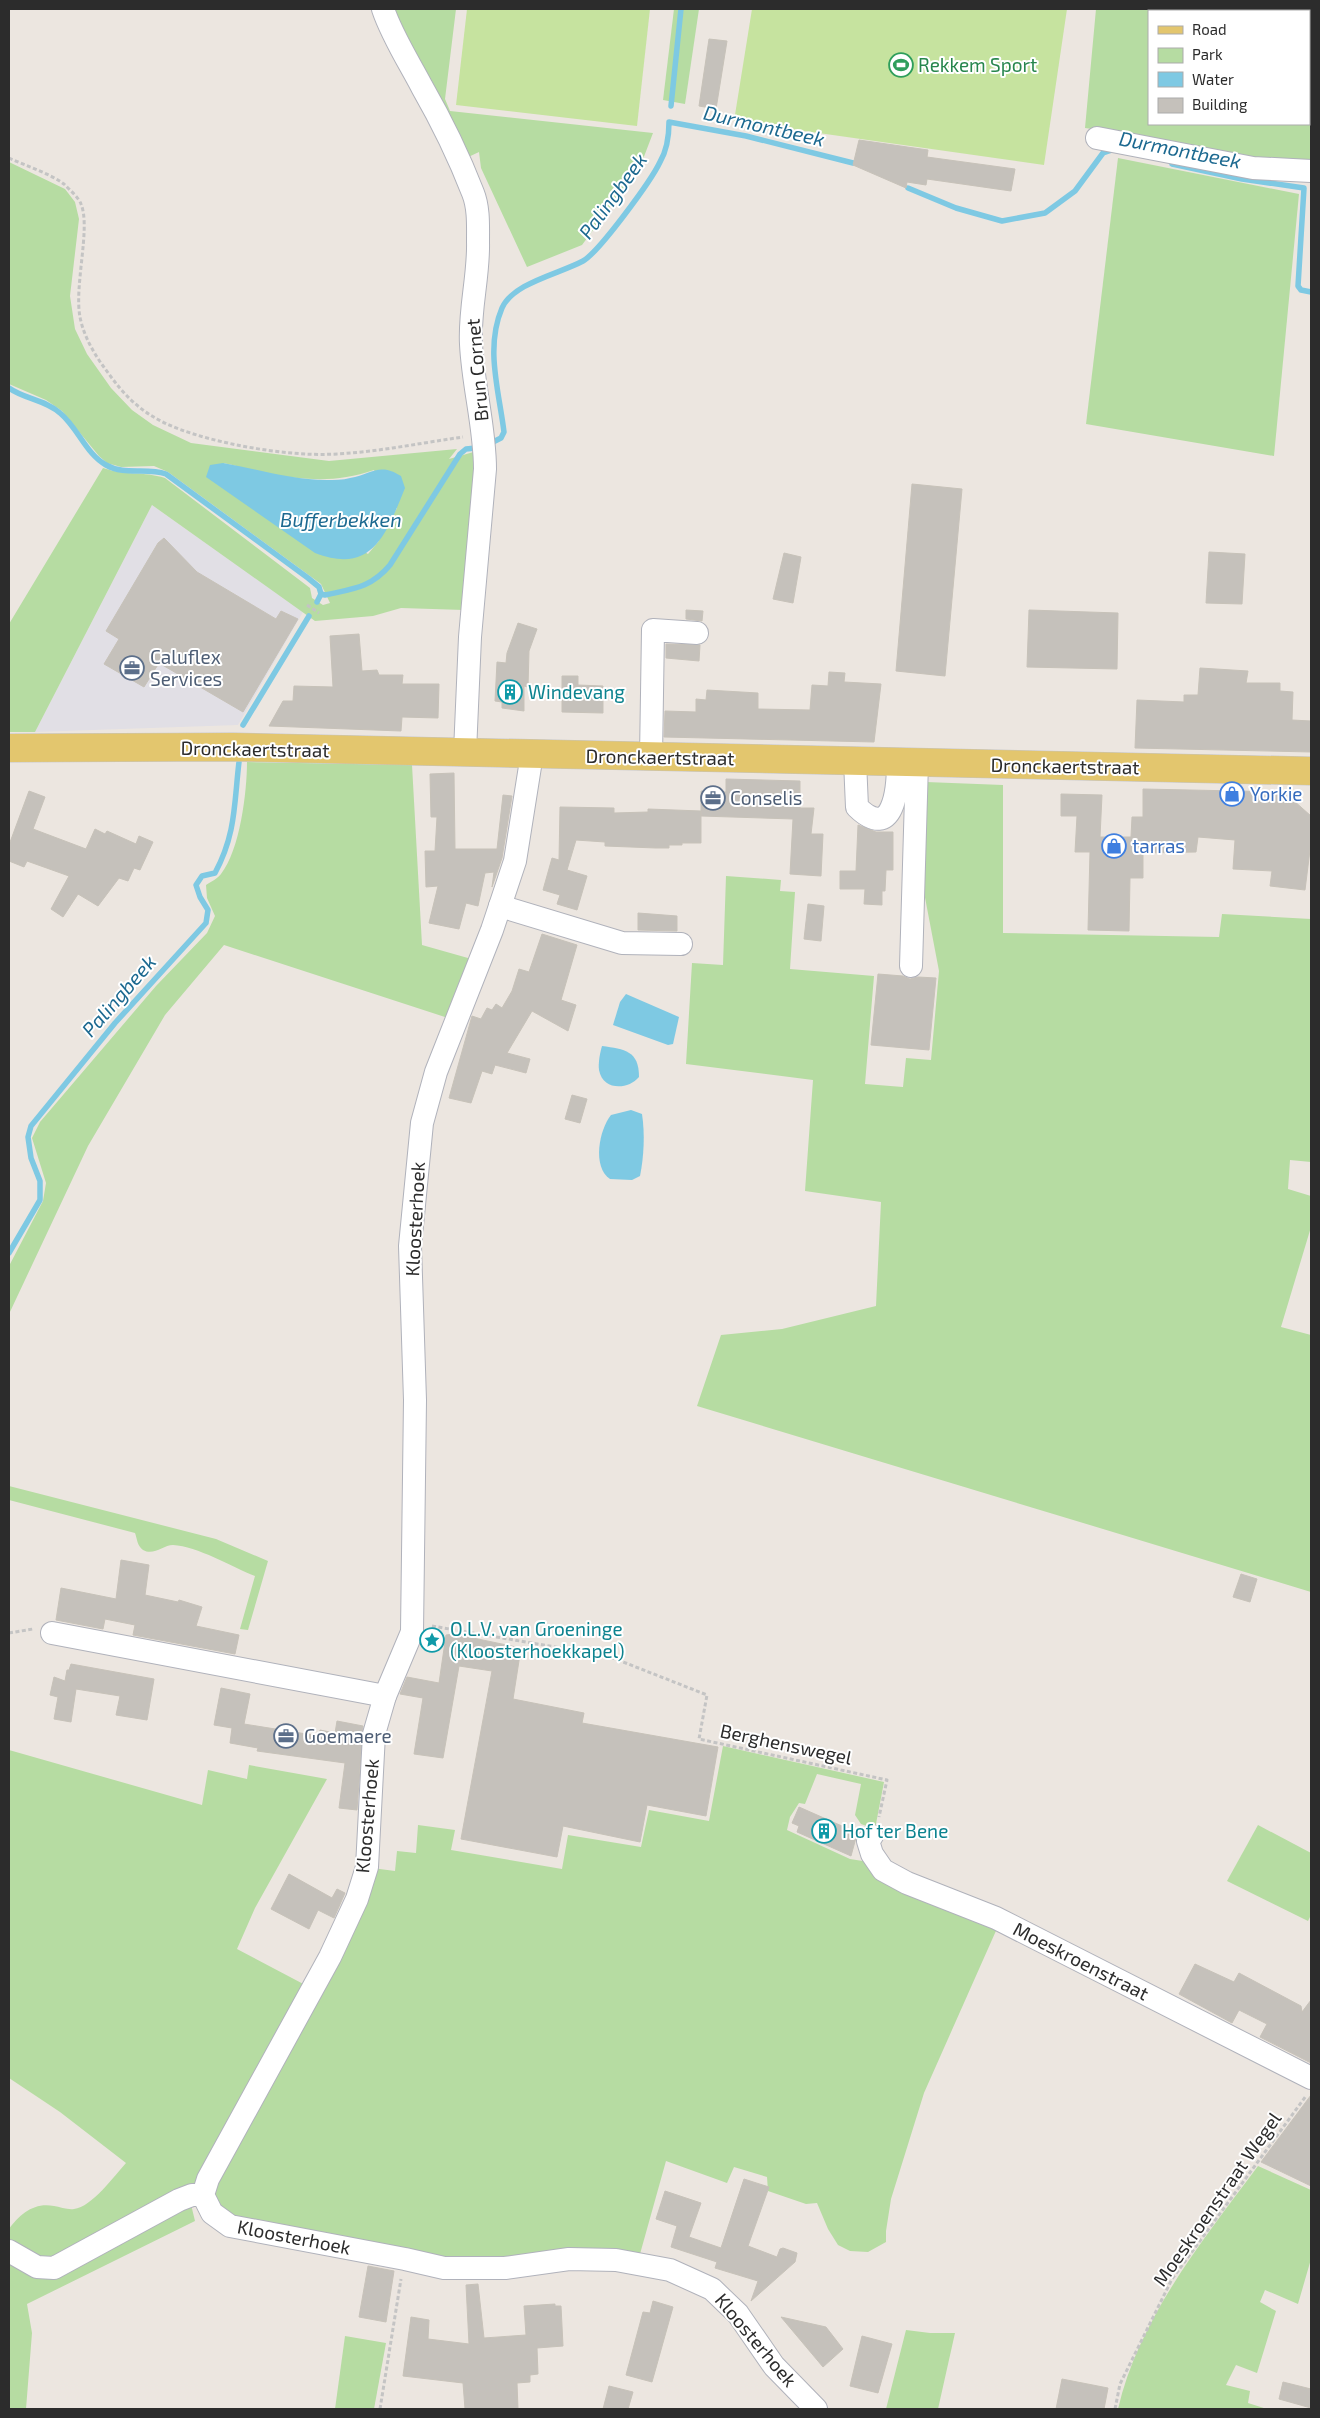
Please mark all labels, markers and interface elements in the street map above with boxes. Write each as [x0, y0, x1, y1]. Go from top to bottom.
legend [1148, 10, 1310, 125]
text: Road [1192, 20, 1227, 38]
text: Park [1192, 45, 1223, 63]
sports icon: Rekkem Sport [888, 52, 914, 78]
place label: Rekkem Sport [918, 53, 1037, 76]
text: Water [1192, 70, 1234, 88]
text: Building [1192, 95, 1248, 113]
water label: Durmontbeek [701, 99, 827, 151]
water label: Durmontbeek [1117, 125, 1243, 173]
water label: Palingbeek [573, 148, 651, 243]
street label: Brun Cornet [461, 318, 492, 422]
water label: Bufferbekken [280, 507, 402, 531]
place label: Caluflex Services [150, 645, 222, 690]
office icon: Caluflex Services [119, 655, 145, 681]
building icon: Windevang [497, 679, 523, 705]
place label: Windevang [528, 680, 625, 703]
street label: Dronckaertstraat [180, 736, 330, 761]
street label: Dronckaertstraat [585, 744, 735, 769]
street label: Dronckaertstraat [990, 753, 1140, 778]
shop icon: Yorkie [1219, 781, 1245, 807]
place label: Yorkie [1250, 782, 1303, 805]
office icon: Conselis [700, 785, 726, 811]
place label: Conselis [730, 786, 803, 809]
shop icon: tarras [1101, 833, 1127, 859]
place label: tarras [1132, 834, 1185, 857]
water label: Palingbeek [76, 950, 160, 1041]
street label: Kloosterhoek [400, 1161, 429, 1277]
place label: O.L.V. van Groeninge (Kloosterhoekkapel) [450, 1617, 625, 1662]
place icon: O.L.V. van Groeninge (Kloosterhoekkapel) [419, 1627, 445, 1653]
street label: Berghenswegel [718, 1718, 854, 1769]
office icon: Goemaere [273, 1723, 299, 1749]
place label: Goemaere [304, 1724, 392, 1747]
street label: Kloosterhoek [350, 1757, 383, 1874]
building icon: Hof ter Bene [811, 1818, 837, 1844]
place label: Hof ter Bene [842, 1819, 948, 1842]
street label: Moeskroenstraat [1010, 1916, 1153, 2005]
street label: Moeskroenstraat Wegel [1148, 2107, 1286, 2290]
street label: Kloosterhoek [236, 2214, 353, 2259]
street label: Kloosterhoek [711, 2288, 802, 2391]

